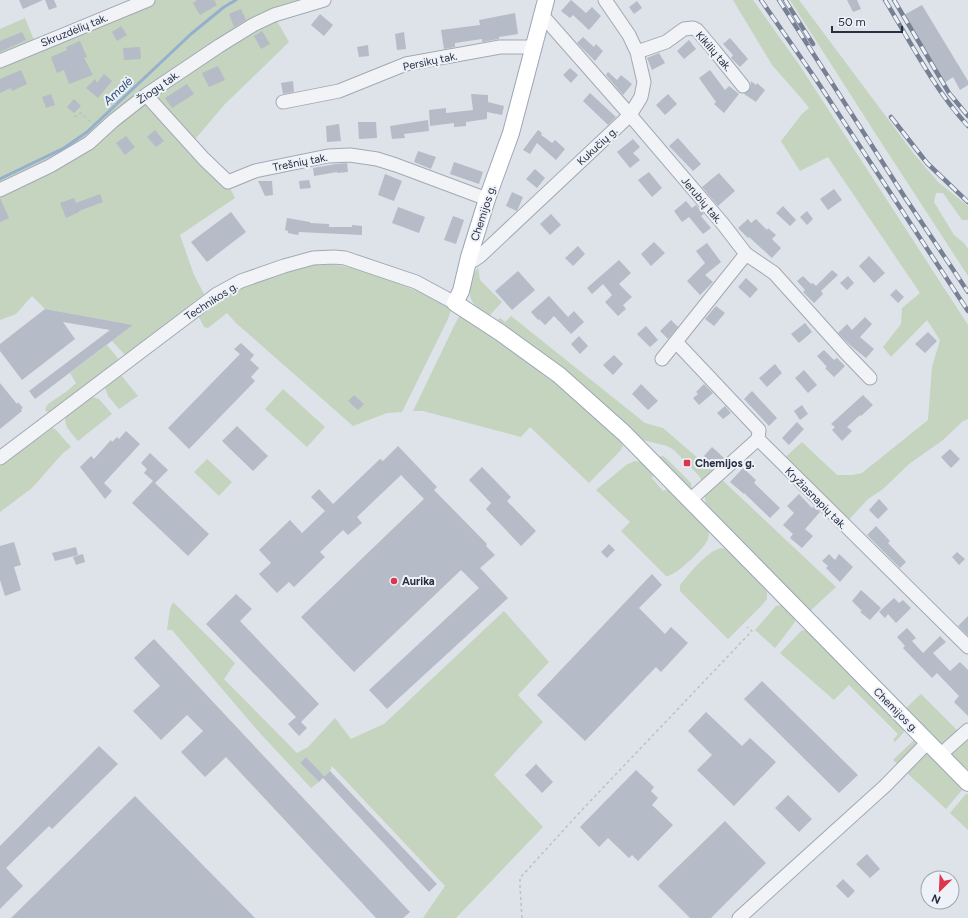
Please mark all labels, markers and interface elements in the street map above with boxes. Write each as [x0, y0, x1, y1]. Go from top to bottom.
scale bar [832, 8, 902, 34]
street label: Skruzdėlių tak. [39, 11, 110, 50]
text: 50 m [838, 15, 866, 29]
street label: Kikilių tak. [693, 29, 734, 74]
street label: Persikų tak. [402, 49, 458, 74]
street label: Žiogų tak. [134, 67, 182, 107]
water label: Amalė [100, 74, 136, 109]
street label: Kukučių g. [574, 124, 620, 168]
street label: Trešnių tak. [272, 151, 329, 174]
street label: Jerubių tak. [678, 174, 725, 226]
street label: Chemijos g. [468, 184, 499, 243]
street label: Technikos g. [182, 280, 240, 323]
place label: Chemijos g. [695, 457, 755, 470]
marker: Chemijos g. [682, 458, 692, 468]
street label: Kryžiasnapių tak. [782, 465, 849, 532]
place label: Aurika [402, 575, 435, 588]
marker: Aurika [389, 576, 399, 586]
street label: Chemijos g. [871, 685, 921, 735]
north arrow [920, 870, 960, 910]
text: N [930, 891, 943, 906]

